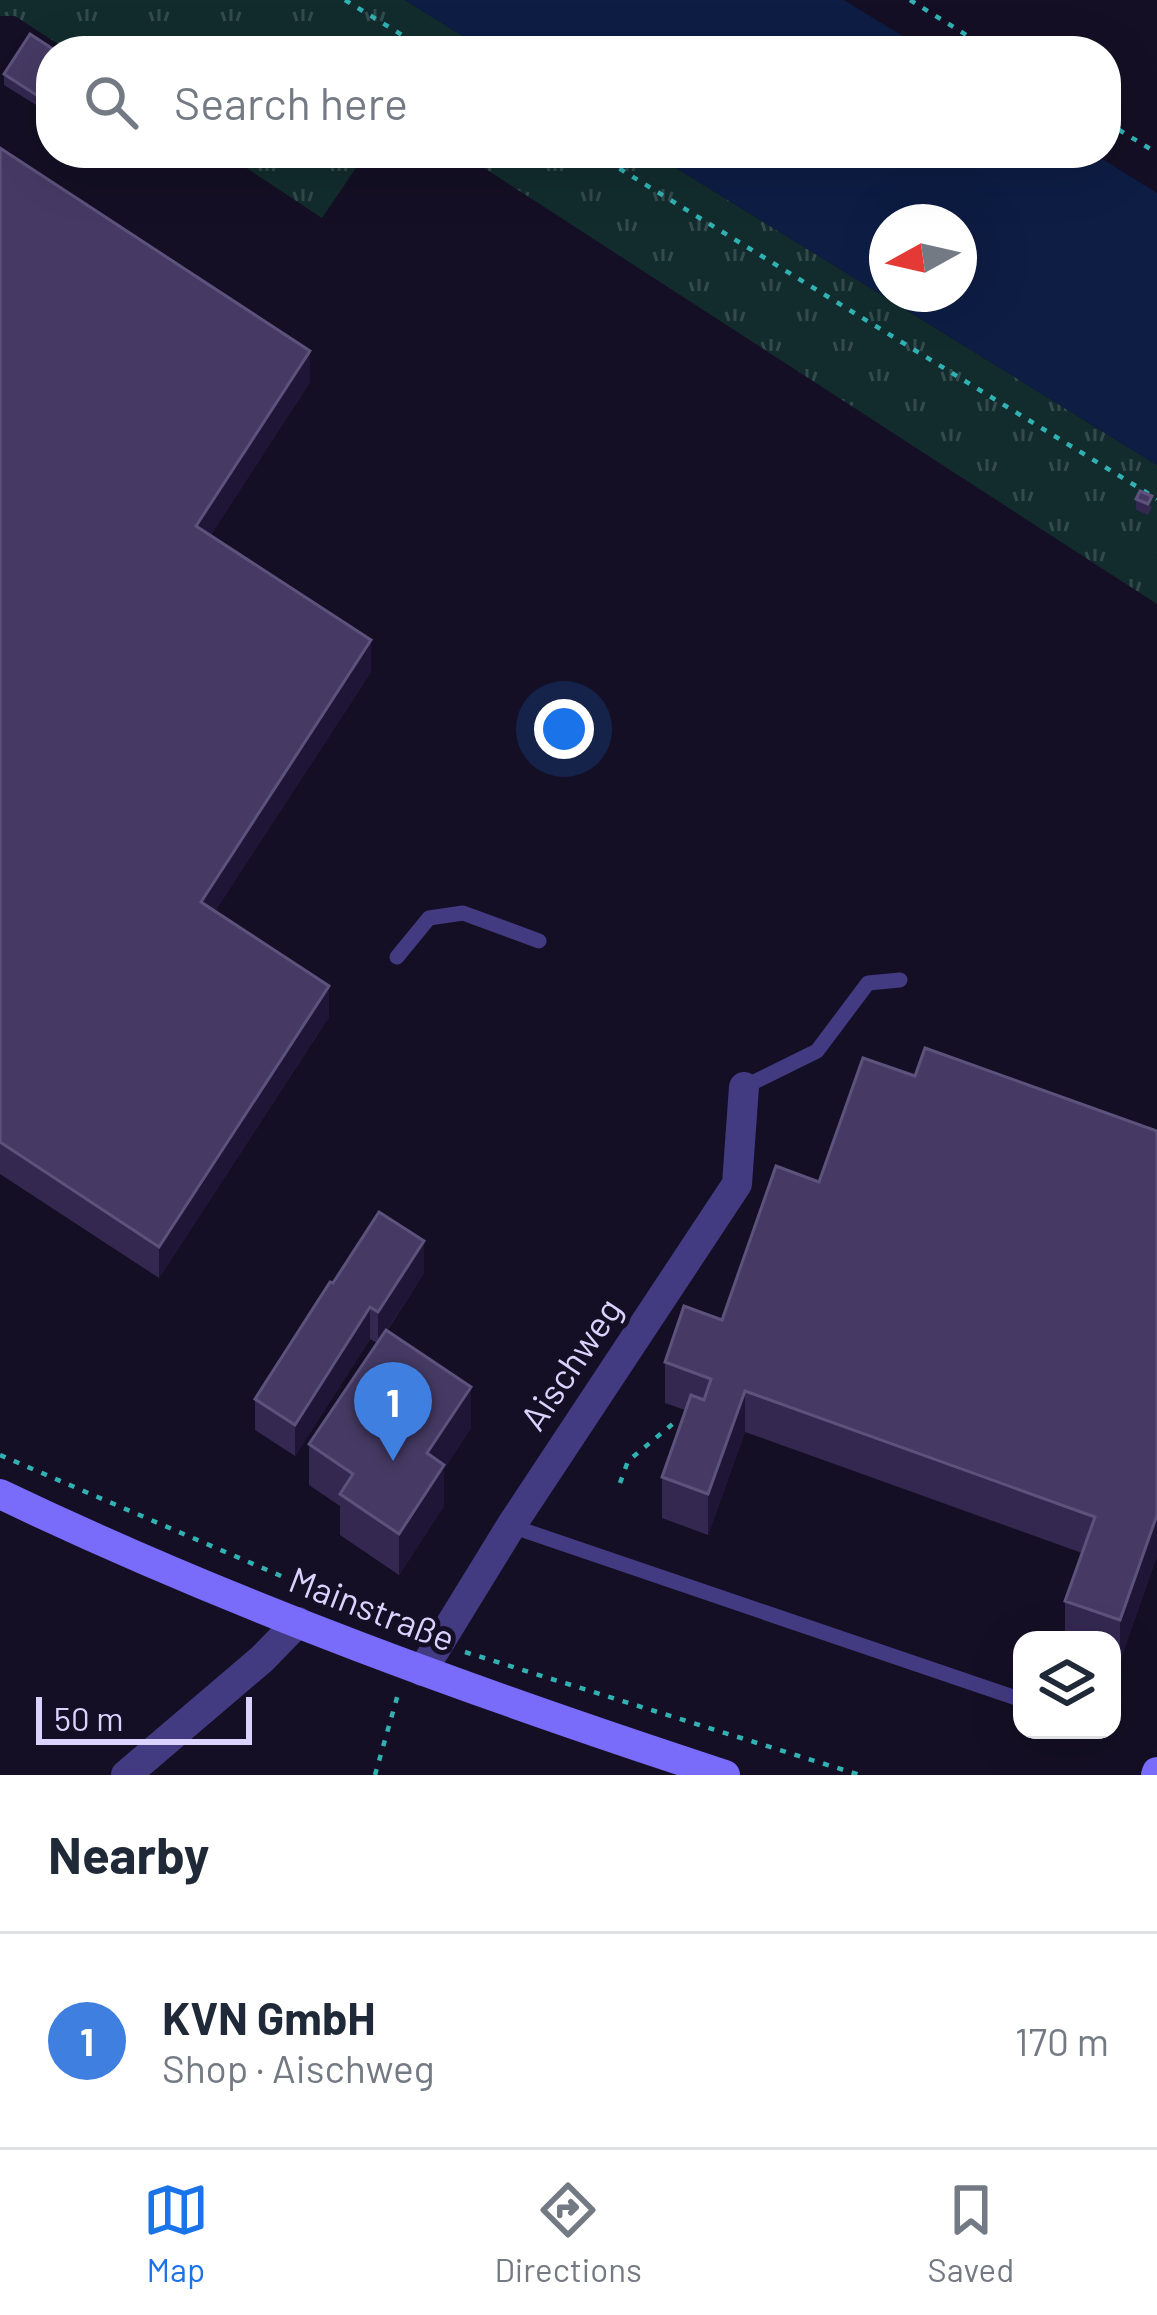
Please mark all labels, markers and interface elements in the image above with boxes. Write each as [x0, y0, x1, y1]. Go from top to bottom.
search box [36, 36, 1121, 168]
icon: search [78, 69, 144, 135]
text: Search here [174, 75, 408, 129]
north arrow [869, 204, 977, 312]
your location [534, 699, 594, 759]
street label: Aischweg [510, 1289, 630, 1437]
pin: 1 [354, 1362, 432, 1461]
street label: Mainstraße [284, 1556, 461, 1659]
map controls [1013, 1631, 1121, 1739]
button: layers [1013, 1631, 1121, 1739]
scale bar [36, 1691, 252, 1744]
text: 50 m [54, 1698, 124, 1738]
text: Nearby [48, 1823, 209, 1884]
text: KVN GmbH [162, 1990, 376, 2044]
text: 1 [80, 2017, 94, 2064]
text: 170 m [1015, 2017, 1109, 2064]
text: Shop · Aischweg [162, 2044, 435, 2091]
tab: Map [143, 2177, 209, 2289]
tab: Directions [494, 2177, 642, 2289]
tab: Saved [928, 2177, 1014, 2289]

